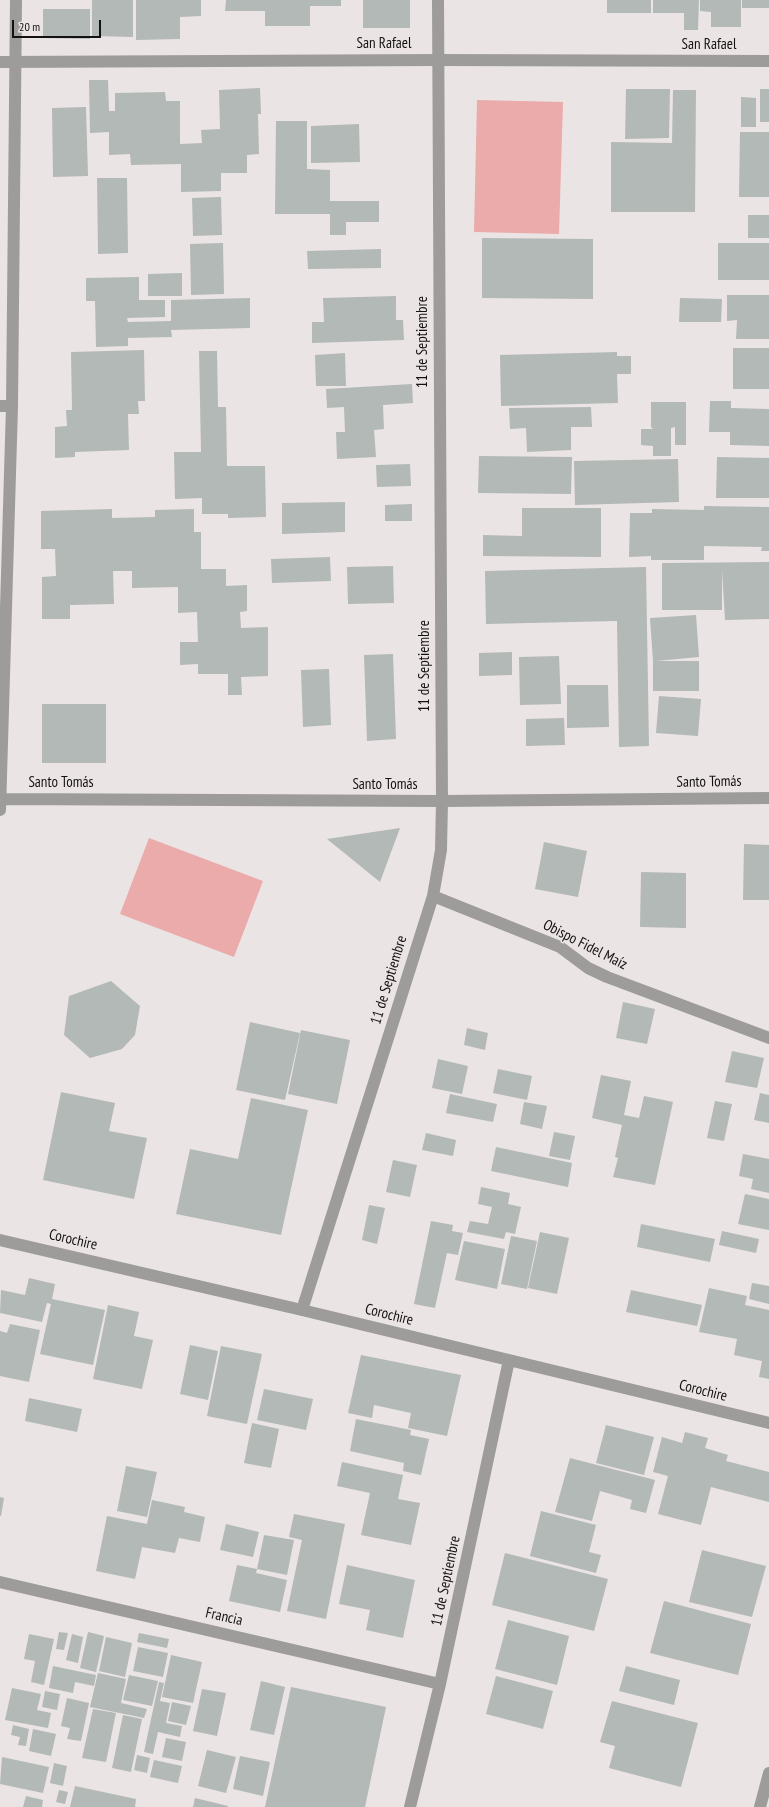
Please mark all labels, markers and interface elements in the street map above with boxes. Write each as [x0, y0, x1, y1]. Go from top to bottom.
scale bar [14, 12, 103, 38]
text: 20 m [19, 19, 40, 34]
street label: San Rafael [357, 35, 411, 53]
street label: San Rafael [682, 36, 736, 54]
street label: 11 de Septiembre [414, 296, 432, 388]
street label: 11 de Septiembre [416, 620, 434, 712]
street label: Santo Tomás [676, 772, 742, 792]
street label: Santo Tomás [28, 774, 94, 792]
street label: Santo Tomás [352, 776, 418, 794]
street label: Obispo Fidel Maíz [540, 916, 630, 974]
street label: 11 de Septiembre [367, 933, 411, 1027]
street label: Corochire [47, 1226, 99, 1254]
street label: Corochire [363, 1300, 415, 1330]
street label: Corochire [677, 1376, 729, 1406]
street label: 11 de Septiembre [428, 1534, 464, 1628]
street label: Francia [204, 1604, 244, 1630]

